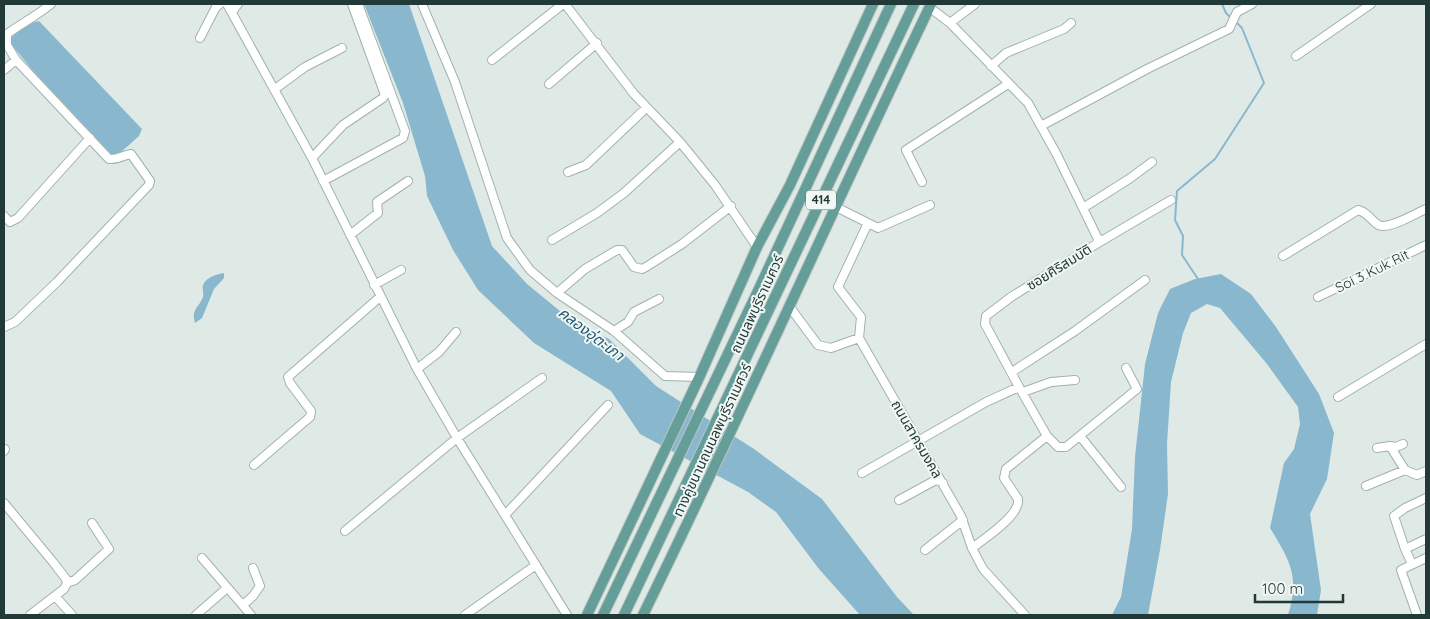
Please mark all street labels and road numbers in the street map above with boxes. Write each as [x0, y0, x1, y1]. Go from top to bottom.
road number: 414 [806, 190, 836, 210]
street label: ซอยศิริสมบัติ [1023, 240, 1095, 294]
street label: Soi 3 Kuk Rit [1332, 245, 1412, 297]
street label: ถนนลพบุรีราเมศวร์ [726, 251, 788, 356]
street label: ทางคู่ขนานถนนลพบุรีราเมศวร์ [669, 360, 756, 520]
street label: ถนนสาครมงคล [887, 397, 947, 481]

